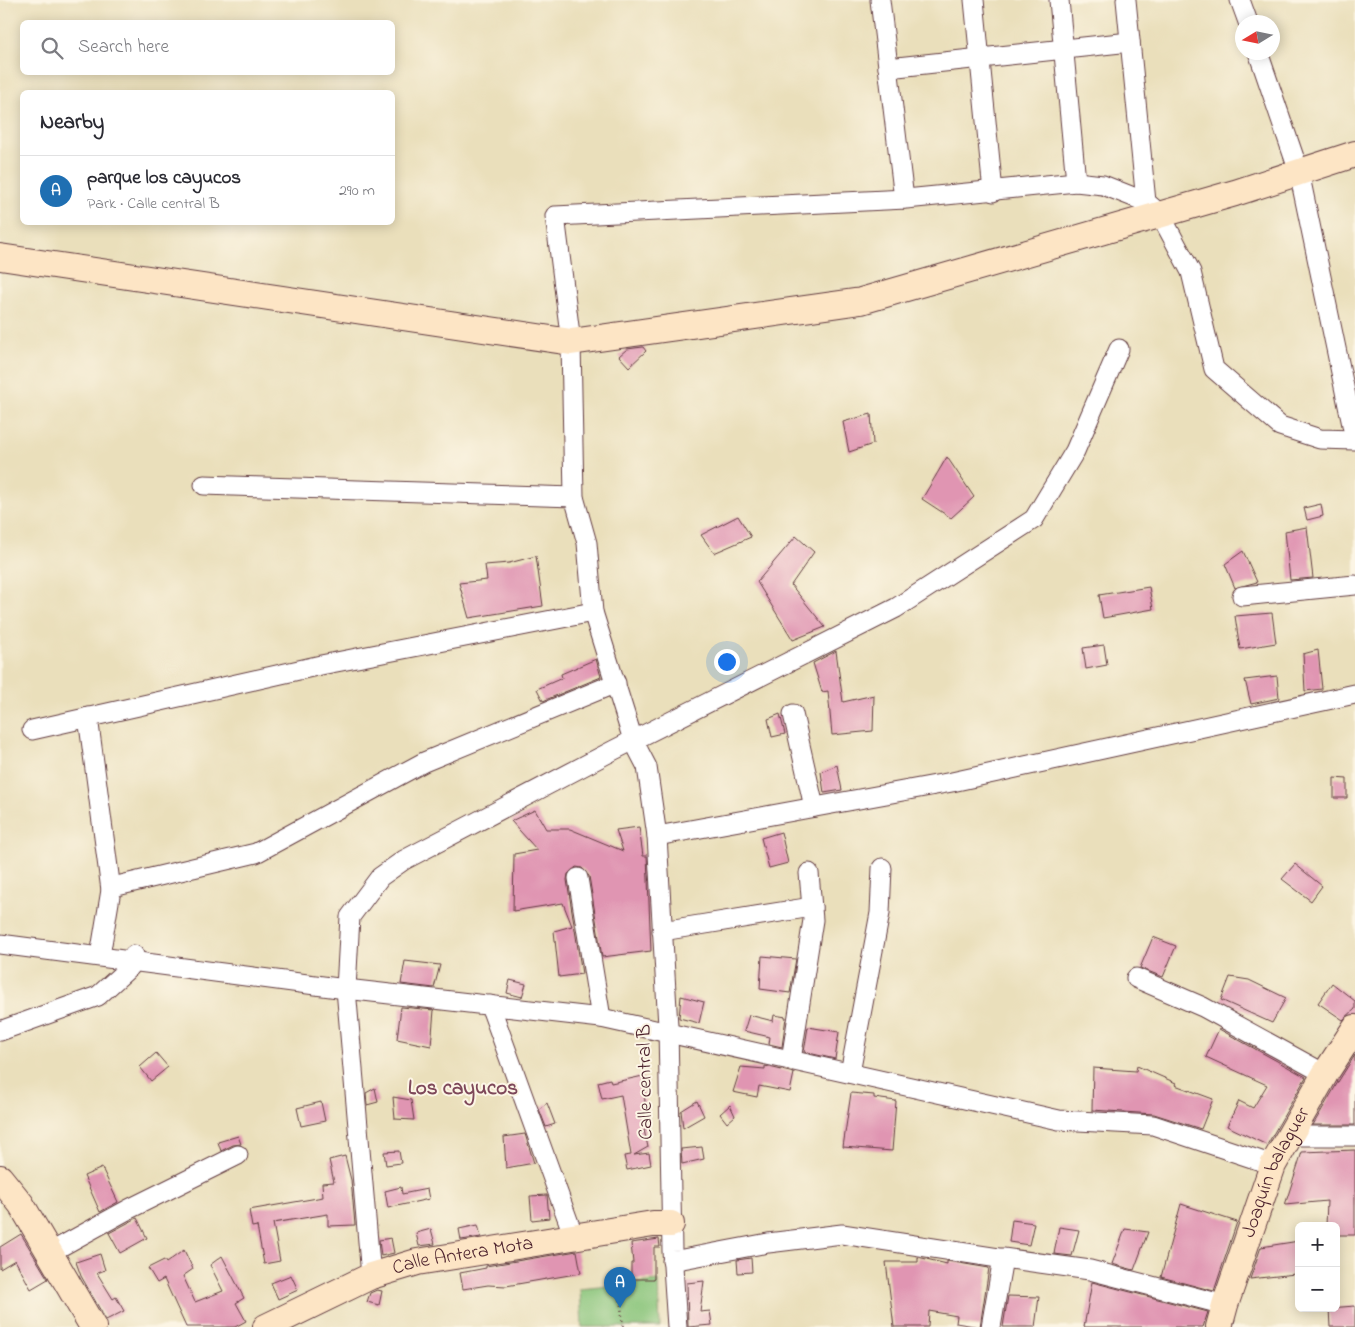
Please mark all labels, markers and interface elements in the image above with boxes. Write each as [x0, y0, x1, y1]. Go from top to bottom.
north arrow [1235, 15, 1280, 60]
search box [20, 20, 395, 75]
icon: search [38, 34, 66, 62]
text: Search here [78, 34, 169, 61]
text: Nearby [40, 108, 104, 138]
text: parque los cayucos [87, 165, 241, 192]
text: A [51, 179, 61, 203]
text: 290 m [339, 179, 375, 203]
text: Park · Calle central B [87, 192, 220, 216]
your location [714, 649, 740, 675]
street label: Calle central B [630, 1024, 662, 1140]
district label: Los cayucos [408, 1074, 518, 1106]
street label: Joaquín balaguer [1235, 1101, 1318, 1242]
map controls [1295, 1222, 1340, 1312]
button: + [1295, 1222, 1340, 1267]
street label: Calle Antera Mota [389, 1229, 535, 1283]
pin: A [604, 1267, 636, 1308]
button: − [1295, 1267, 1340, 1312]

